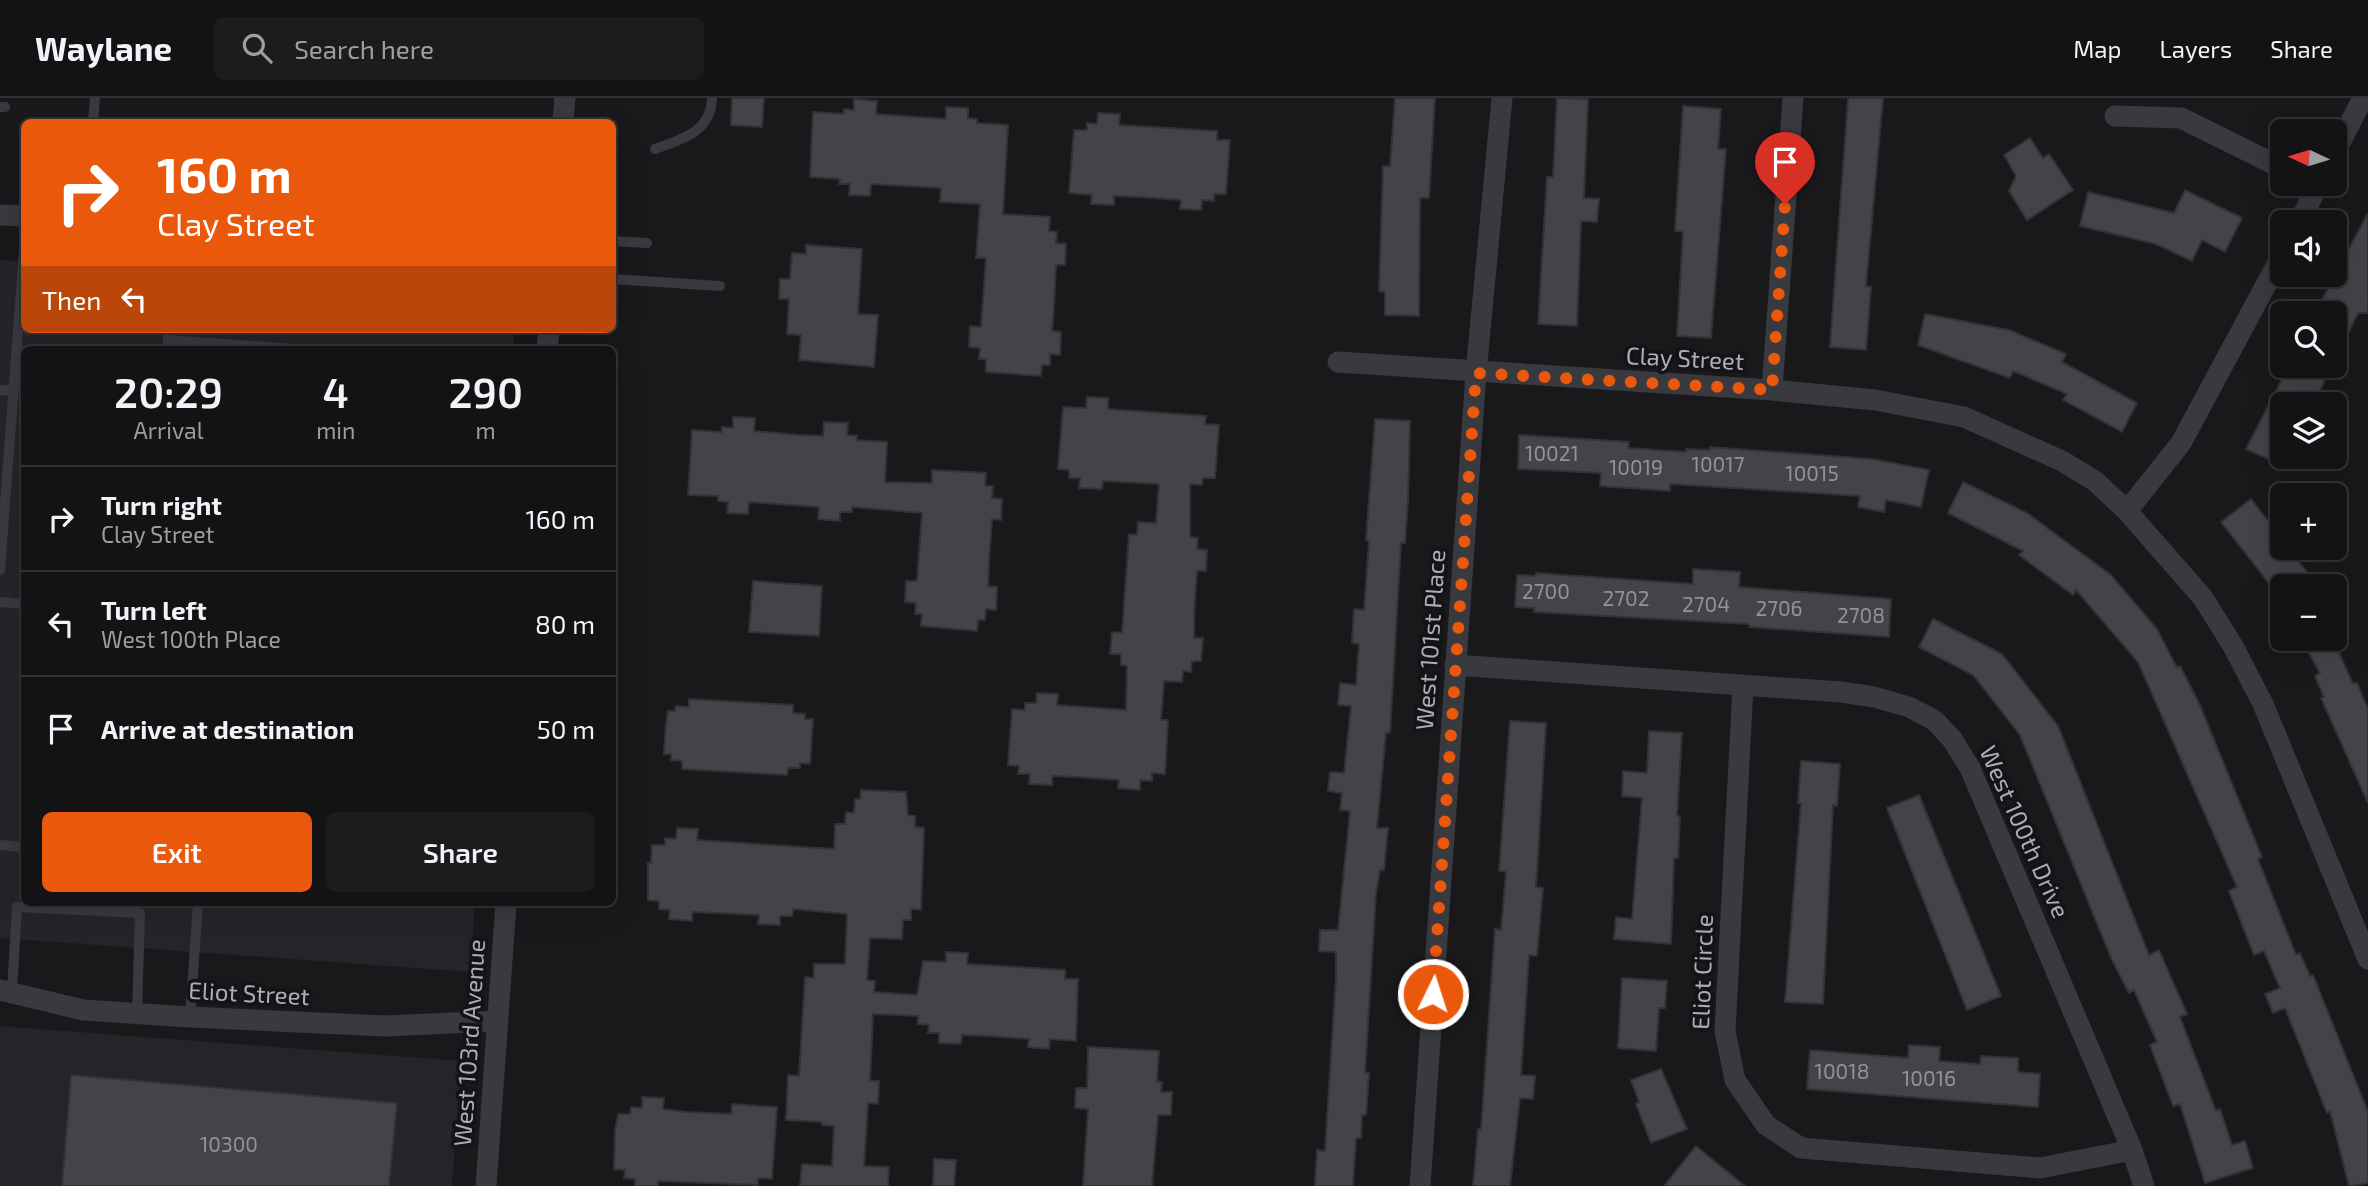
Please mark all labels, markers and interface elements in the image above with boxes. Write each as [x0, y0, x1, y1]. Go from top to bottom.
search box [214, 17, 704, 80]
text: Waylane [35, 28, 172, 68]
icon: search [238, 29, 276, 67]
text: Search here [294, 33, 434, 64]
text: Map [2073, 34, 2121, 63]
text: Layers [2159, 34, 2232, 63]
text: Share [2270, 34, 2333, 63]
north arrow [2270, 119, 2347, 196]
map controls [2270, 119, 2347, 651]
pin [1755, 132, 1815, 204]
icon: arrive [1766, 143, 1804, 181]
text: 160 m [157, 144, 292, 203]
icon: right [42, 147, 133, 238]
text: Clay Street [157, 204, 315, 242]
button: sound [2270, 210, 2347, 287]
icon: left [115, 280, 153, 318]
text: Then [42, 284, 101, 315]
button: search [2270, 301, 2347, 378]
street label: Clay Street [1625, 340, 1745, 375]
text: 20:29 [114, 366, 223, 416]
text: 4 [323, 366, 349, 416]
text: 290 [448, 366, 523, 416]
button: layers [2270, 392, 2347, 469]
text: Arrival [134, 416, 204, 444]
text: min [316, 416, 355, 444]
text: m [476, 416, 496, 444]
house number: 10021 [1525, 440, 1579, 465]
house number: 10017 [1692, 451, 1745, 476]
house number: 10019 [1609, 454, 1663, 479]
house number: 10015 [1785, 460, 1839, 485]
button: + [2270, 483, 2347, 560]
text: Turn right [101, 489, 222, 520]
icon: right [42, 500, 80, 538]
text: 160 m [526, 503, 595, 534]
text: Clay Street [101, 520, 214, 548]
street label: West 101st Place [1409, 549, 1450, 731]
button: − [2270, 574, 2347, 651]
house number: 2700 [1522, 578, 1570, 603]
house number: 2702 [1602, 585, 1650, 610]
house number: 2704 [1682, 591, 1730, 616]
text: Turn left [101, 594, 207, 625]
house number: 2706 [1755, 595, 1803, 620]
house number: 2708 [1837, 602, 1885, 627]
icon: left [42, 605, 80, 643]
text: 80 m [535, 608, 595, 639]
text: West 100th Place [101, 625, 281, 653]
icon: arrive [42, 710, 80, 748]
text: Arrive at destination [101, 713, 354, 744]
text: 50 m [537, 713, 595, 744]
street label: West 100th Drive [1974, 741, 2076, 922]
button: Exit [42, 812, 312, 892]
button: Share [326, 812, 595, 892]
street label: Eliot Circle [1685, 914, 1718, 1030]
street label: West 103rd Avenue [447, 938, 490, 1147]
position arrow [1396, 957, 1470, 1031]
street label: Eliot Street [188, 975, 310, 1010]
house number: 10018 [1815, 1058, 1869, 1083]
house number: 10016 [1902, 1065, 1956, 1090]
house number: 10300 [200, 1131, 258, 1156]

